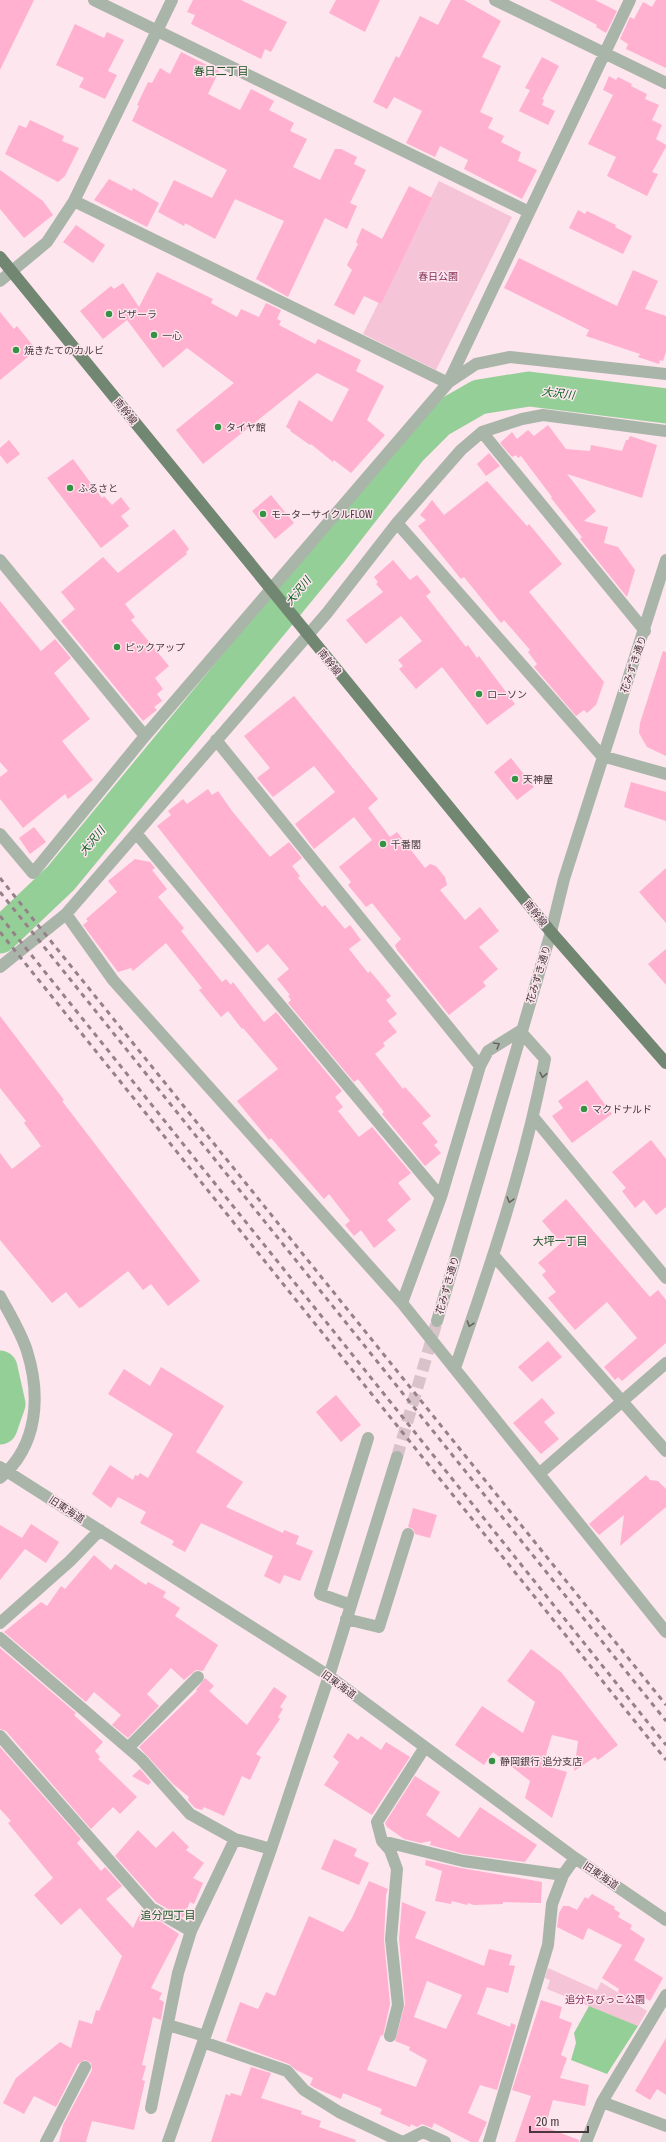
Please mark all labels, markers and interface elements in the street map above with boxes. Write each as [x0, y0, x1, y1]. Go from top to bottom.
district label: 春日二丁目 [194, 65, 249, 78]
park label: 春日公園 [418, 271, 458, 283]
marker: ピザーラ [104, 309, 114, 319]
place label: ピザーラ [117, 309, 157, 321]
marker: 一心 [149, 330, 159, 340]
place label: 一心 [162, 330, 182, 342]
marker: 焼きたてのカルビ [11, 345, 21, 355]
place label: 焼きたてのカルビ [24, 345, 104, 357]
water label: 大沢川 [541, 385, 576, 402]
street label: 南幹線 [111, 396, 139, 427]
marker: タイヤ館 [213, 422, 223, 432]
place label: タイヤ館 [226, 422, 266, 434]
marker: ふるさと [65, 483, 75, 493]
place label: ふるさと [78, 483, 118, 495]
marker: モーターサイクルFLOW [258, 509, 268, 519]
place label: モーターサイクルFLOW [271, 509, 373, 521]
water label: 大沢川 [283, 574, 314, 608]
street label: 花みずき通り [619, 634, 649, 695]
marker: ピックアップ [112, 642, 122, 652]
place label: ピックアップ [125, 642, 185, 654]
street label: 南幹線 [315, 647, 343, 678]
marker: ローソン [474, 689, 484, 699]
place label: ローソン [487, 689, 527, 701]
marker: 天神屋 [510, 774, 520, 784]
place label: 天神屋 [523, 774, 553, 786]
water label: 大沢川 [77, 824, 108, 858]
marker: 千番閣 [378, 839, 388, 849]
place label: 千番閣 [391, 839, 421, 851]
street label: 南幹線 [521, 898, 549, 929]
street label: 花みずき通り [524, 944, 553, 1005]
one-way arrow [493, 1043, 500, 1050]
one-way arrow [539, 1071, 547, 1078]
marker: マクドナルド [579, 1104, 589, 1114]
place label: マクドナルド [592, 1104, 652, 1116]
one-way arrow [506, 1197, 515, 1204]
district label: 大坪一丁目 [533, 1235, 588, 1248]
street label: 花みずき通り [434, 1255, 462, 1316]
one-way arrow [466, 1320, 475, 1327]
street label: 旧東海道 [46, 1494, 86, 1526]
street label: 旧東海道 [319, 1668, 358, 1701]
marker: 静岡銀行 追分支店 [487, 1756, 497, 1766]
place label: 静岡銀行 追分支店 [500, 1756, 582, 1768]
street label: 旧東海道 [581, 1860, 620, 1892]
district label: 追分四丁目 [141, 1909, 196, 1922]
park label: 追分ちびっこ公園 [565, 1994, 645, 2006]
scale bar [530, 2108, 588, 2134]
text: 20 m [536, 2115, 560, 2129]

